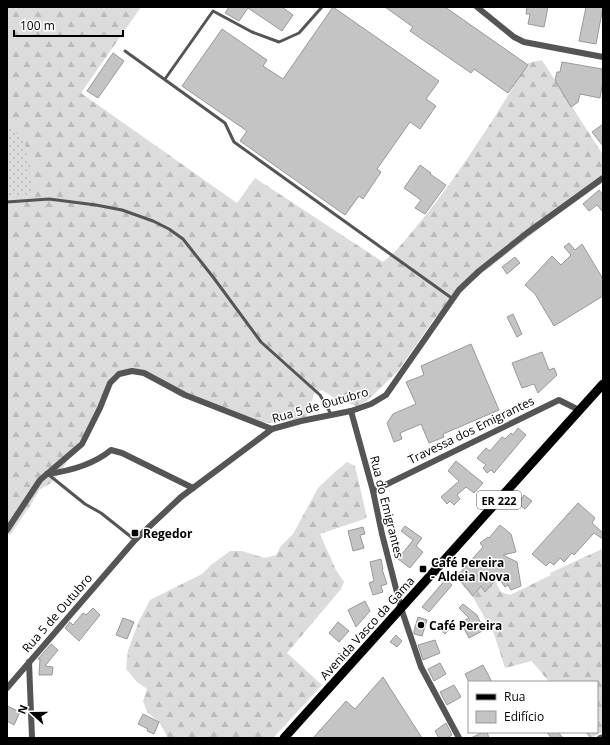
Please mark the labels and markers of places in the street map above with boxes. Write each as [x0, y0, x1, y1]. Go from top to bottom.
place label: Regedor [143, 525, 193, 542]
marker: Regedor [130, 528, 140, 538]
place label: Café Pereira - Aldeia Nova [431, 554, 510, 585]
marker: Café Pereira - Aldeia Nova [418, 564, 428, 574]
place label: Café Pereira [429, 617, 502, 634]
marker: Café Pereira [416, 620, 426, 630]

